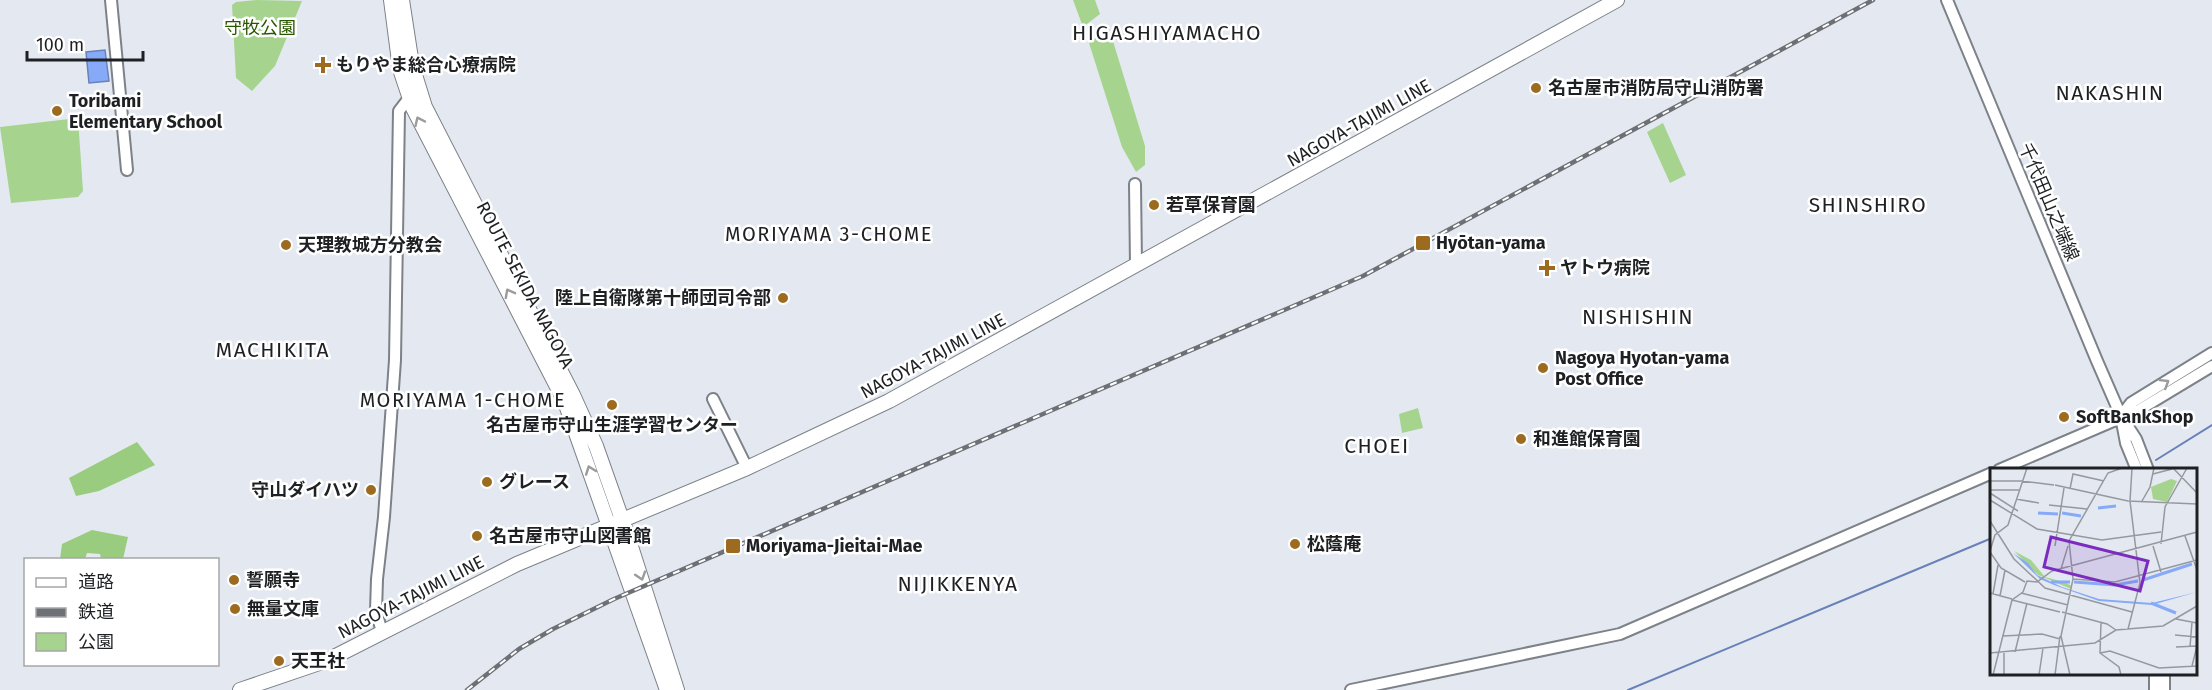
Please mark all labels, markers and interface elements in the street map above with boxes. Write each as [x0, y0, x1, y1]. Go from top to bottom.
park label: 守牧公園 [224, 17, 296, 39]
district label: HIGASHIYAMACHO [1072, 20, 1262, 46]
scale bar [27, 24, 142, 62]
text: 100 m [36, 34, 84, 56]
place label: もりやま総合心療病院 [336, 54, 516, 76]
marker: もりやま総合心療病院 [314, 56, 332, 74]
street label: NAGOYA-TAJIMI LINE [1283, 74, 1435, 172]
place label: 名古屋市消防局守山消防署 [1548, 77, 1764, 99]
district label: NAKASHIN [2055, 80, 2165, 106]
marker: 名古屋市消防局守山消防署 [1529, 81, 1543, 95]
place label: Toribami Elementary School [69, 90, 223, 133]
marker: Toribami Elementary School [50, 104, 64, 118]
one-way arrow [414, 116, 426, 127]
street label: 千代田山之端線 [2014, 140, 2084, 264]
district label: SHINSHIRO [1809, 192, 1927, 218]
place label: 若草保育園 [1166, 194, 1256, 216]
street label: ROUTE SEKIDA NAGOYA [472, 198, 579, 373]
marker: 若草保育園 [1147, 198, 1161, 212]
district label: MORIYAMA 3-CHOME [725, 222, 933, 246]
place label: Hyōtan-yama [1436, 232, 1546, 254]
place label: 天理教城方分教会 [298, 234, 442, 256]
marker: Hyōtan-yama [1414, 234, 1432, 252]
marker: 天理教城方分教会 [279, 238, 293, 252]
place label: ヤトウ病院 [1560, 257, 1650, 279]
marker: ヤトウ病院 [1538, 259, 1556, 277]
place label: 陸上自衛隊第十師団司令部 [555, 287, 771, 309]
one-way arrow [505, 289, 516, 300]
marker: 陸上自衛隊第十師団司令部 [776, 291, 790, 305]
district label: NISHISHIN [1582, 304, 1694, 330]
street label: NAGOYA-TAJIMI LINE [857, 308, 1009, 404]
district label: MACHIKITA [216, 337, 330, 363]
place label: Nagoya Hyotan-yama Post Office [1555, 347, 1729, 390]
marker: Nagoya Hyotan-yama Post Office [1536, 361, 1550, 375]
one-way arrow [2159, 378, 2169, 390]
district label: MORIYAMA 1-CHOME [360, 388, 566, 412]
marker: 名古屋市守山生涯学習センター [605, 398, 619, 412]
place label: SoftBankShop [2076, 406, 2194, 428]
marker: SoftBankShop [2057, 410, 2071, 424]
place label: 名古屋市守山生涯学習センター [486, 414, 738, 436]
place label: 和進館保育園 [1533, 428, 1641, 450]
marker: 和進館保育園 [1514, 432, 1528, 446]
district label: CHOEI [1344, 433, 1410, 459]
one-way arrow [585, 465, 597, 476]
inset map [1990, 468, 2197, 675]
place label: グレース [499, 471, 570, 493]
marker: グレース [480, 475, 494, 489]
place label: 守山ダイハツ [251, 479, 359, 501]
marker: 守山ダイハツ [364, 483, 378, 497]
place label: 名古屋市守山図書館 [489, 525, 651, 547]
marker: 名古屋市守山図書館 [470, 529, 484, 543]
place label: 松蔭庵 [1307, 533, 1361, 555]
place label: Moriyama-Jieitai-Mae [746, 535, 923, 557]
marker: Moriyama-Jieitai-Mae [724, 537, 742, 555]
marker: 松蔭庵 [1288, 537, 1302, 551]
street label: NAGOYA-TAJIMI LINE [334, 551, 488, 643]
legend [24, 558, 219, 666]
place label: 誓願寺 [246, 569, 300, 591]
one-way arrow [633, 570, 646, 581]
text: 道路 [78, 571, 114, 593]
district label: NIJIKKENYA [897, 571, 1019, 597]
marker: 誓願寺 [227, 573, 241, 587]
place label: 無量文庫 [247, 598, 319, 620]
text: 鉄道 [78, 601, 114, 623]
marker: 無量文庫 [228, 602, 242, 616]
text: 公園 [78, 631, 114, 653]
place label: 天王社 [291, 650, 345, 672]
marker: 天王社 [272, 654, 286, 668]

